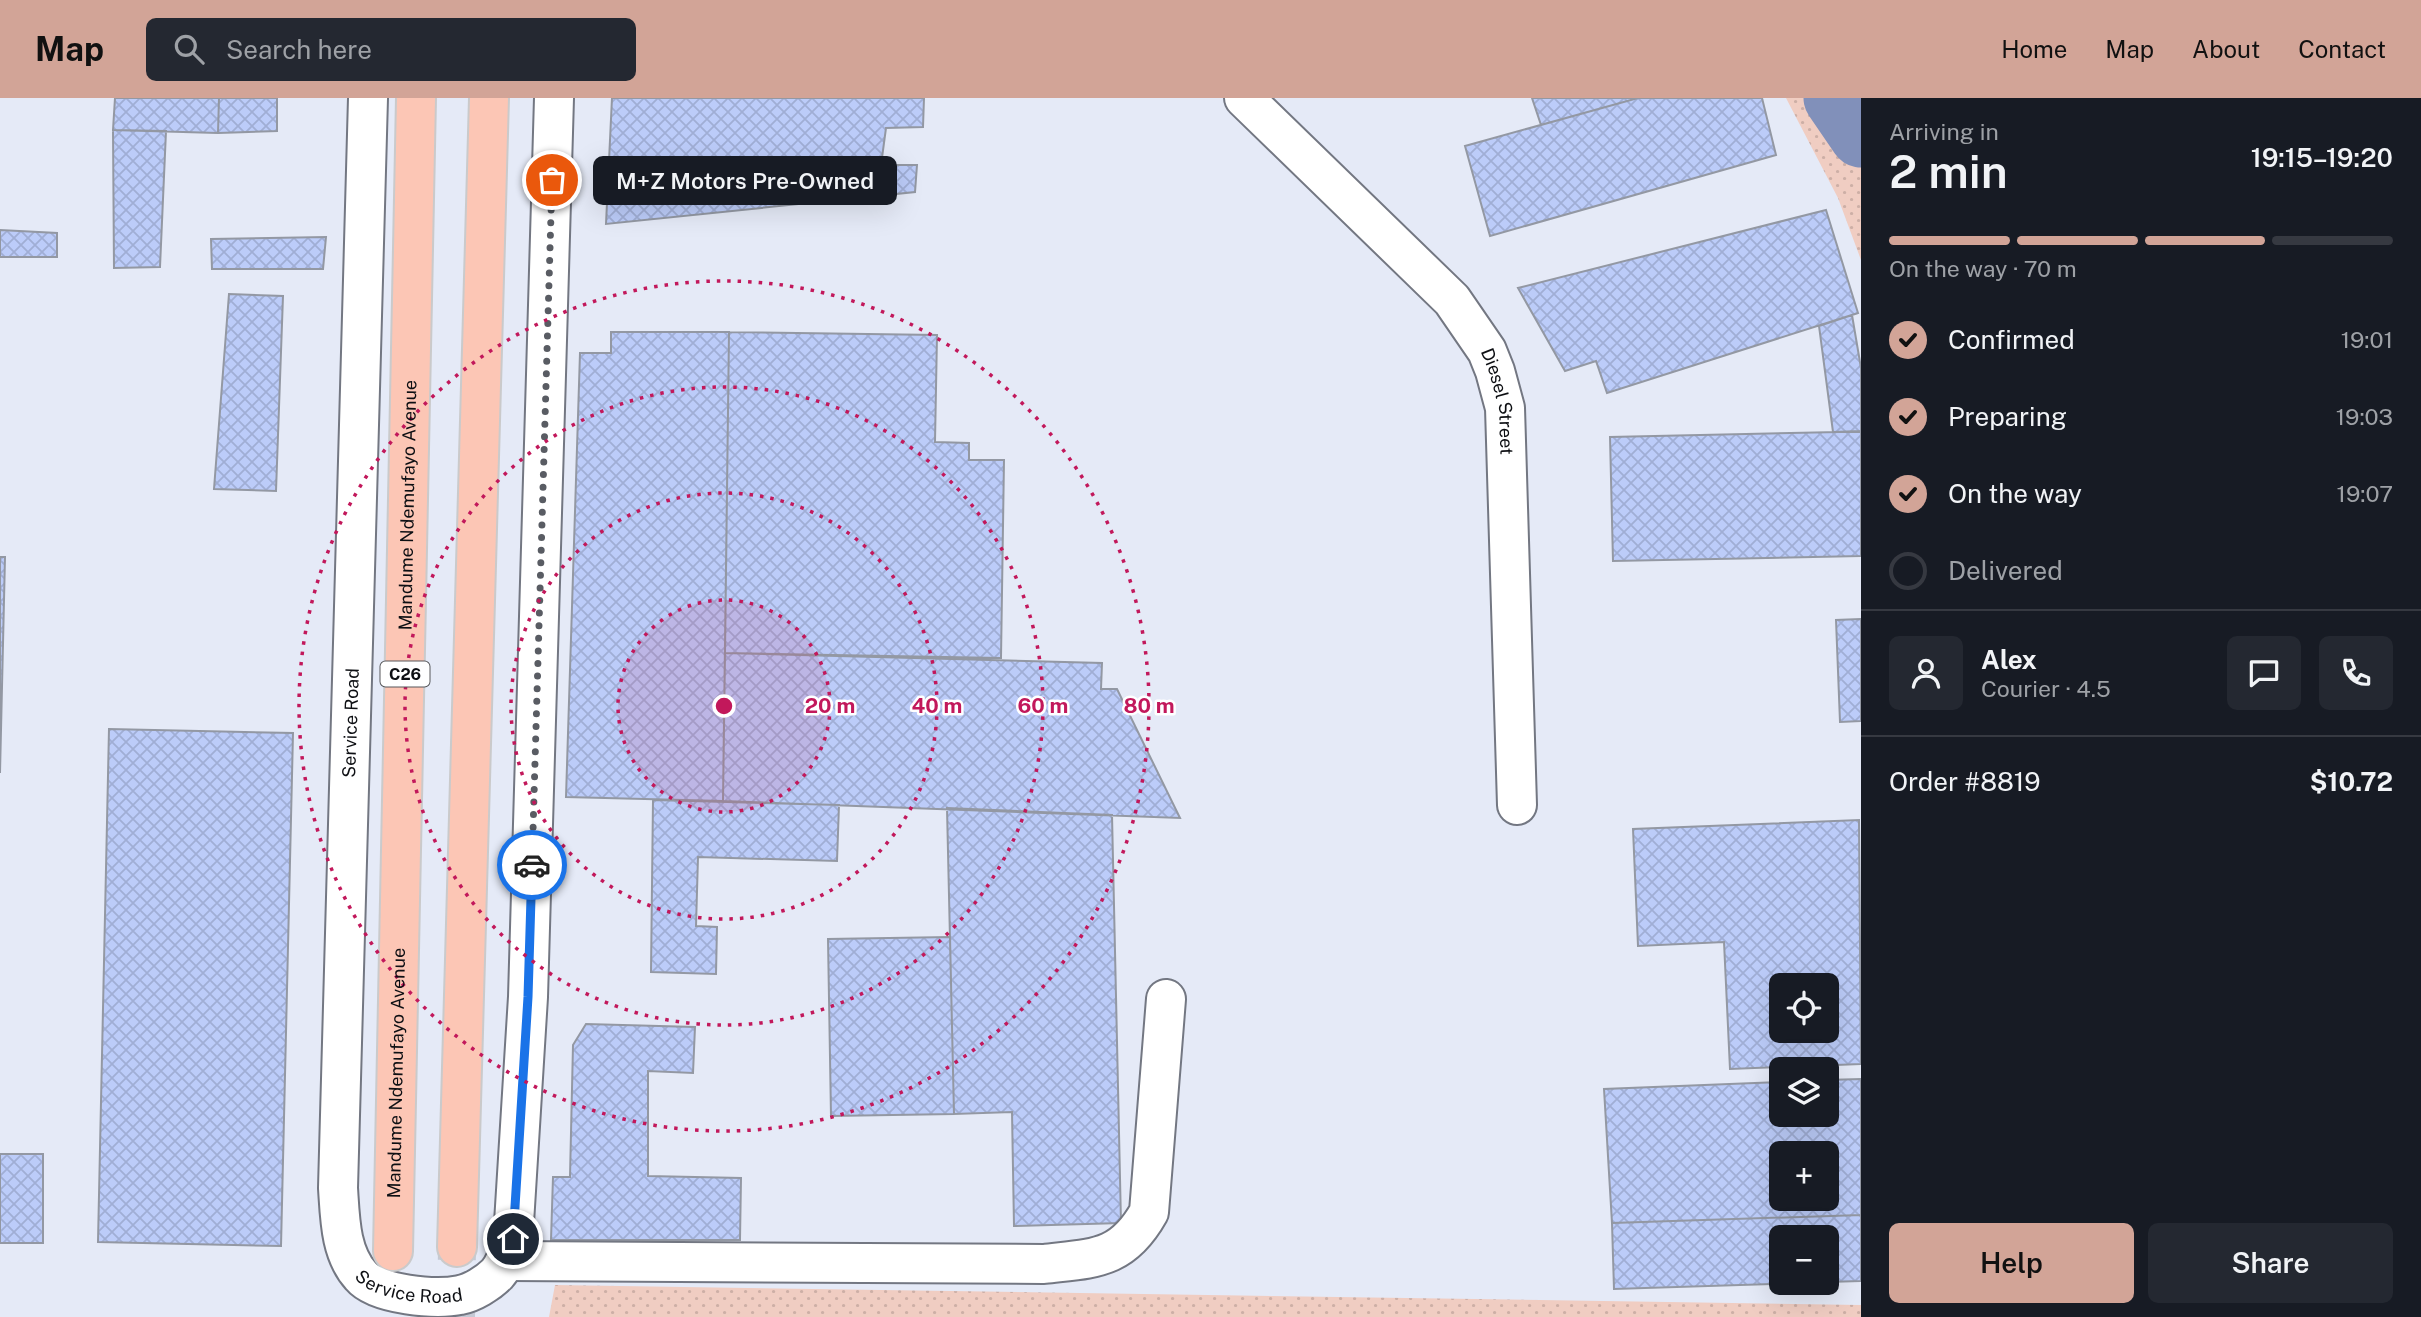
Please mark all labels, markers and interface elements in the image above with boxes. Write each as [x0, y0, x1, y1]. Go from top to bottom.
search box [146, 18, 636, 81]
text: Map [35, 30, 104, 68]
icon: search [170, 30, 208, 68]
text: Search here [226, 34, 372, 65]
text: Home [2001, 35, 2067, 63]
text: Map [2105, 35, 2154, 63]
text: About [2192, 35, 2260, 63]
text: Contact [2298, 35, 2386, 63]
text: Arriving in [1889, 118, 1999, 145]
text: 19:15–19:20 [2251, 142, 2393, 173]
text: 2 min [1889, 144, 2008, 198]
pin [522, 150, 582, 210]
callout: M+Z Motors Pre-Owned [594, 155, 898, 204]
icon: bag [533, 161, 571, 199]
text: M+Z Motors Pre-Owned [616, 167, 874, 194]
text: On the way · 70 m [1889, 255, 2077, 282]
icon: check [1889, 321, 1927, 359]
text: Confirmed [1948, 324, 2075, 355]
text: 19:01 [2341, 326, 2393, 353]
street label: Diesel Street [1477, 345, 1517, 455]
street label: Mandume Ndemufayo Avenue [394, 380, 420, 631]
icon: check [1889, 398, 1927, 436]
text: Preparing [1948, 401, 2067, 432]
text: 19:03 [2336, 403, 2393, 430]
icon: check [1889, 475, 1927, 513]
text: On the way [1948, 478, 2082, 509]
text: 19:07 [2337, 480, 2393, 507]
text: Delivered [1948, 555, 2063, 586]
button: person [1889, 636, 1963, 710]
button: chat [2227, 636, 2301, 710]
button: phone [2319, 636, 2393, 710]
text: Alex [1981, 644, 2037, 675]
road number: C26 [380, 662, 430, 687]
street label: Service Road [338, 668, 363, 778]
text: Courier · 4.5 [1981, 675, 2111, 702]
text: 20 m [805, 693, 855, 718]
text: 40 m [912, 693, 962, 718]
text: 60 m [1018, 693, 1068, 718]
text: 80 m [1123, 693, 1175, 718]
centre of rings [712, 694, 736, 718]
text: Order #8819 [1889, 766, 2041, 797]
text: $10.72 [2310, 766, 2393, 797]
courier [497, 830, 567, 900]
icon: car [513, 846, 551, 884]
street label: Mandume Ndemufayo Avenue [383, 948, 409, 1199]
map controls [1769, 973, 1839, 1295]
button: locate [1769, 973, 1839, 1043]
button: layers [1769, 1057, 1839, 1127]
button: + [1769, 1141, 1839, 1211]
pin [483, 1209, 543, 1269]
icon: home [494, 1220, 532, 1258]
button: Help [1889, 1223, 2134, 1303]
button: Share [2148, 1223, 2393, 1303]
button: − [1769, 1225, 1839, 1295]
street label: Service Road [351, 1265, 464, 1307]

